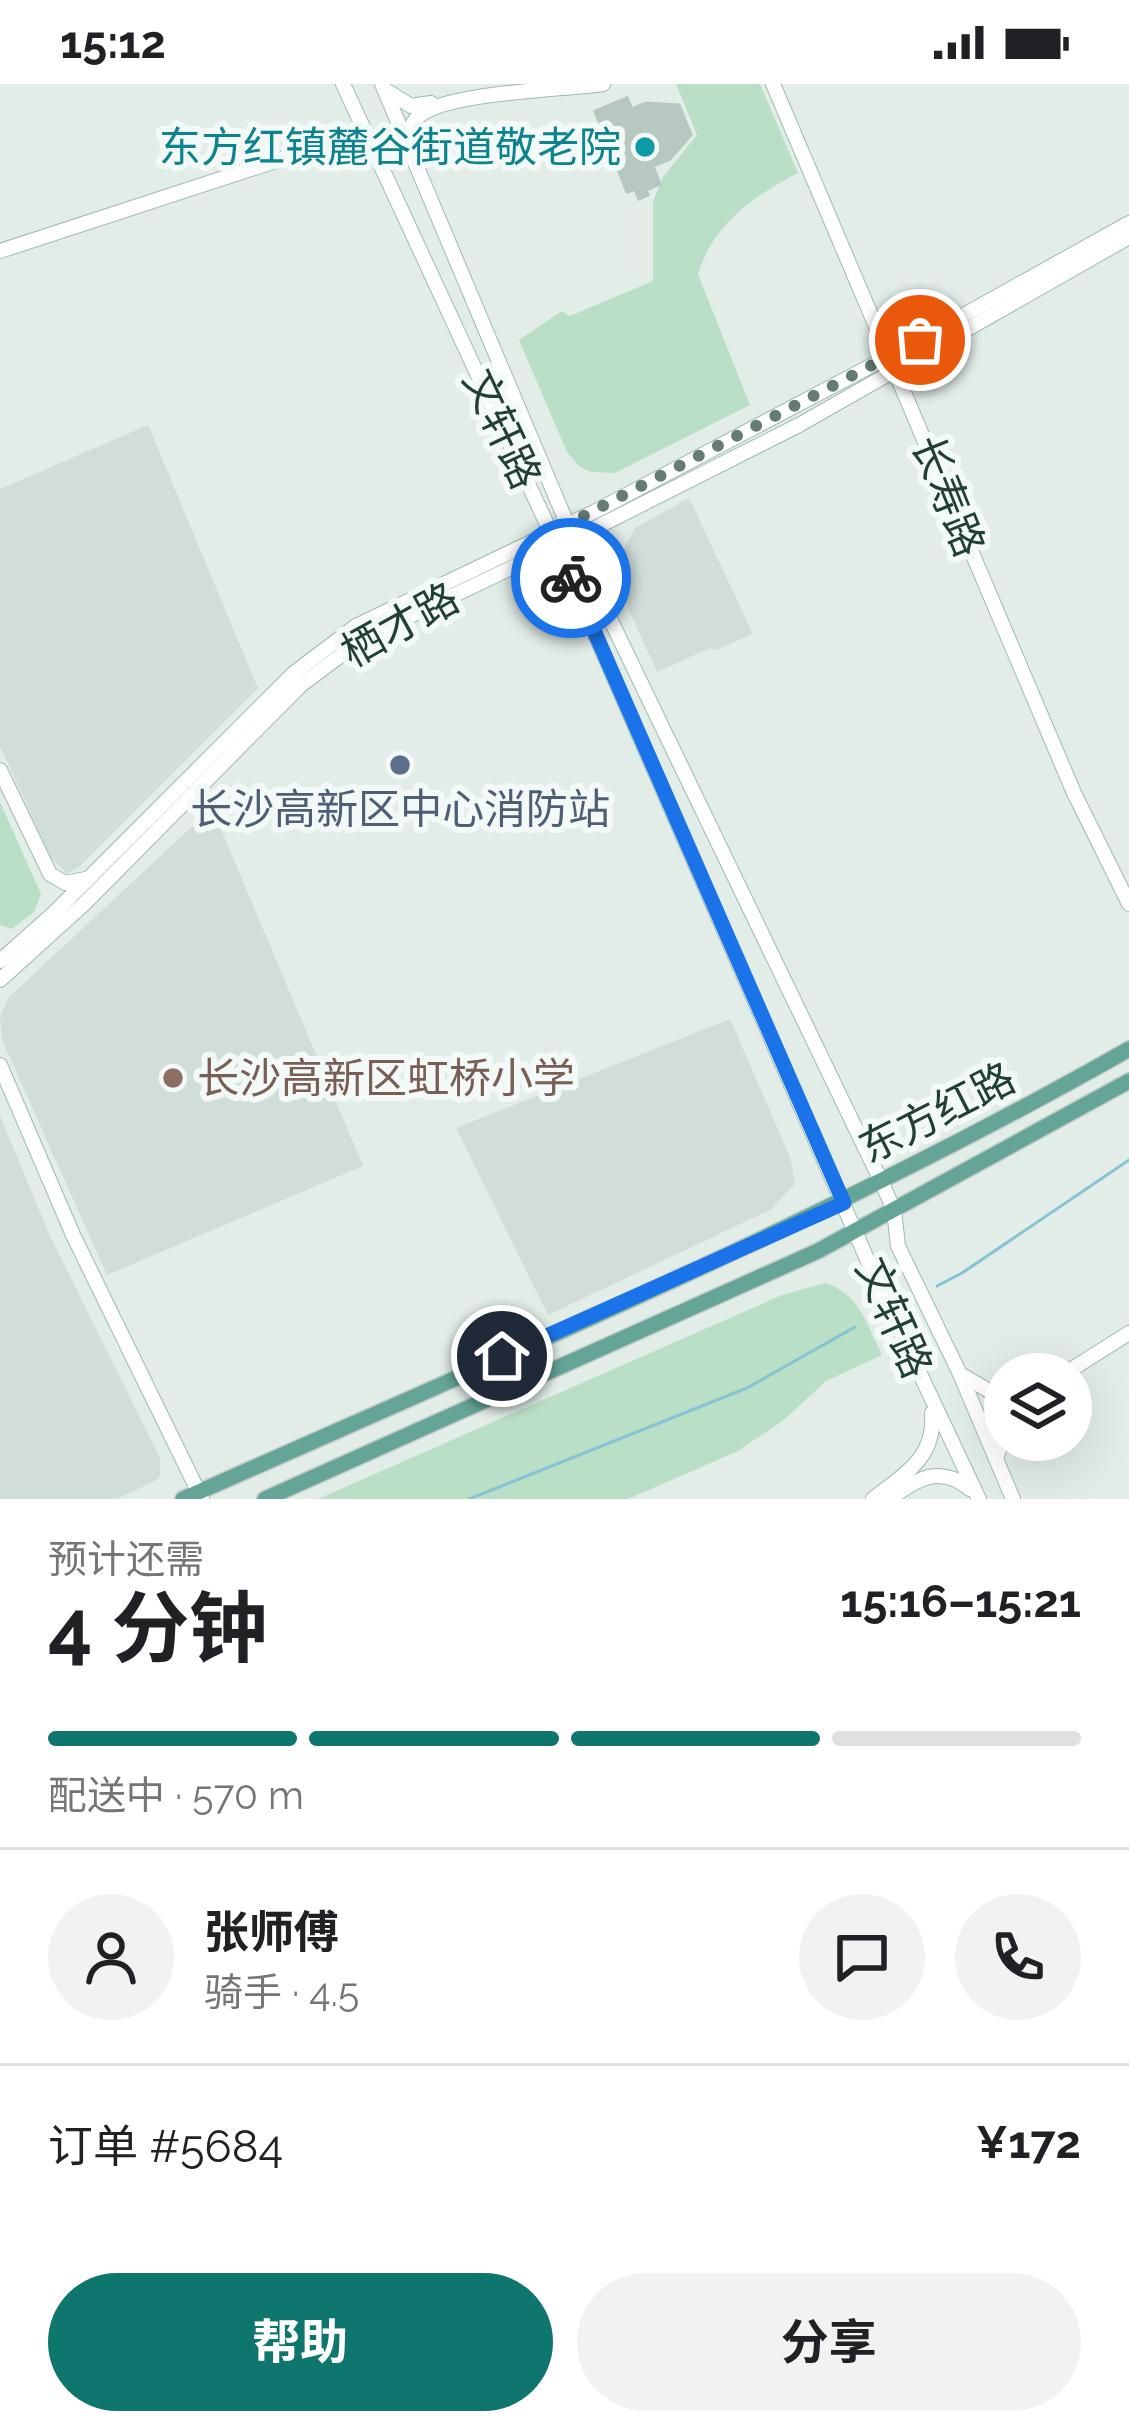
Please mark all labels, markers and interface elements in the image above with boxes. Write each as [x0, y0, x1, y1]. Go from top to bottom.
text: 15:12 [60, 16, 166, 69]
place label: 东方红镇麓谷街道敬老院 [159, 123, 621, 172]
marker: 东方红镇麓谷街道敬老院 [632, 134, 658, 160]
pin [869, 289, 971, 391]
icon: bag [887, 307, 953, 373]
street label: 文轩路 [453, 362, 551, 496]
street label: 长寿路 [902, 428, 994, 564]
courier [511, 518, 631, 638]
icon: bike [538, 545, 604, 611]
street label: 栖才路 [333, 573, 467, 677]
marker: 长沙高新区中心消防站 [387, 752, 413, 778]
place label: 长沙高新区中心消防站 [190, 785, 610, 834]
street label: 东方红路 [851, 1053, 1023, 1173]
place label: 长沙高新区虹桥小学 [197, 1054, 575, 1103]
marker: 长沙高新区虹桥小学 [160, 1065, 186, 1091]
street label: 文轩路 [846, 1250, 942, 1386]
pin [451, 1305, 553, 1407]
icon: home [469, 1323, 535, 1389]
map controls [984, 1353, 1092, 1461]
button: layers [984, 1353, 1092, 1461]
text: 预计还需 [48, 1536, 204, 1582]
text: 15:16–15:21 [840, 1575, 1081, 1628]
text: 4 分钟 [48, 1583, 267, 1674]
text: 配送中 · 570 m [48, 1772, 304, 1818]
button: person [48, 1894, 174, 2020]
button: chat [799, 1894, 925, 2020]
button: phone [955, 1894, 1081, 2020]
text: 张师傅 [204, 1906, 339, 1959]
text: 骑手 · 4.5 [204, 1969, 359, 2015]
text: ¥172 [976, 2116, 1081, 2169]
text: 订单 #5684 [48, 2120, 283, 2173]
button: 帮助 [48, 2273, 553, 2411]
button: 分享 [577, 2273, 1081, 2411]

